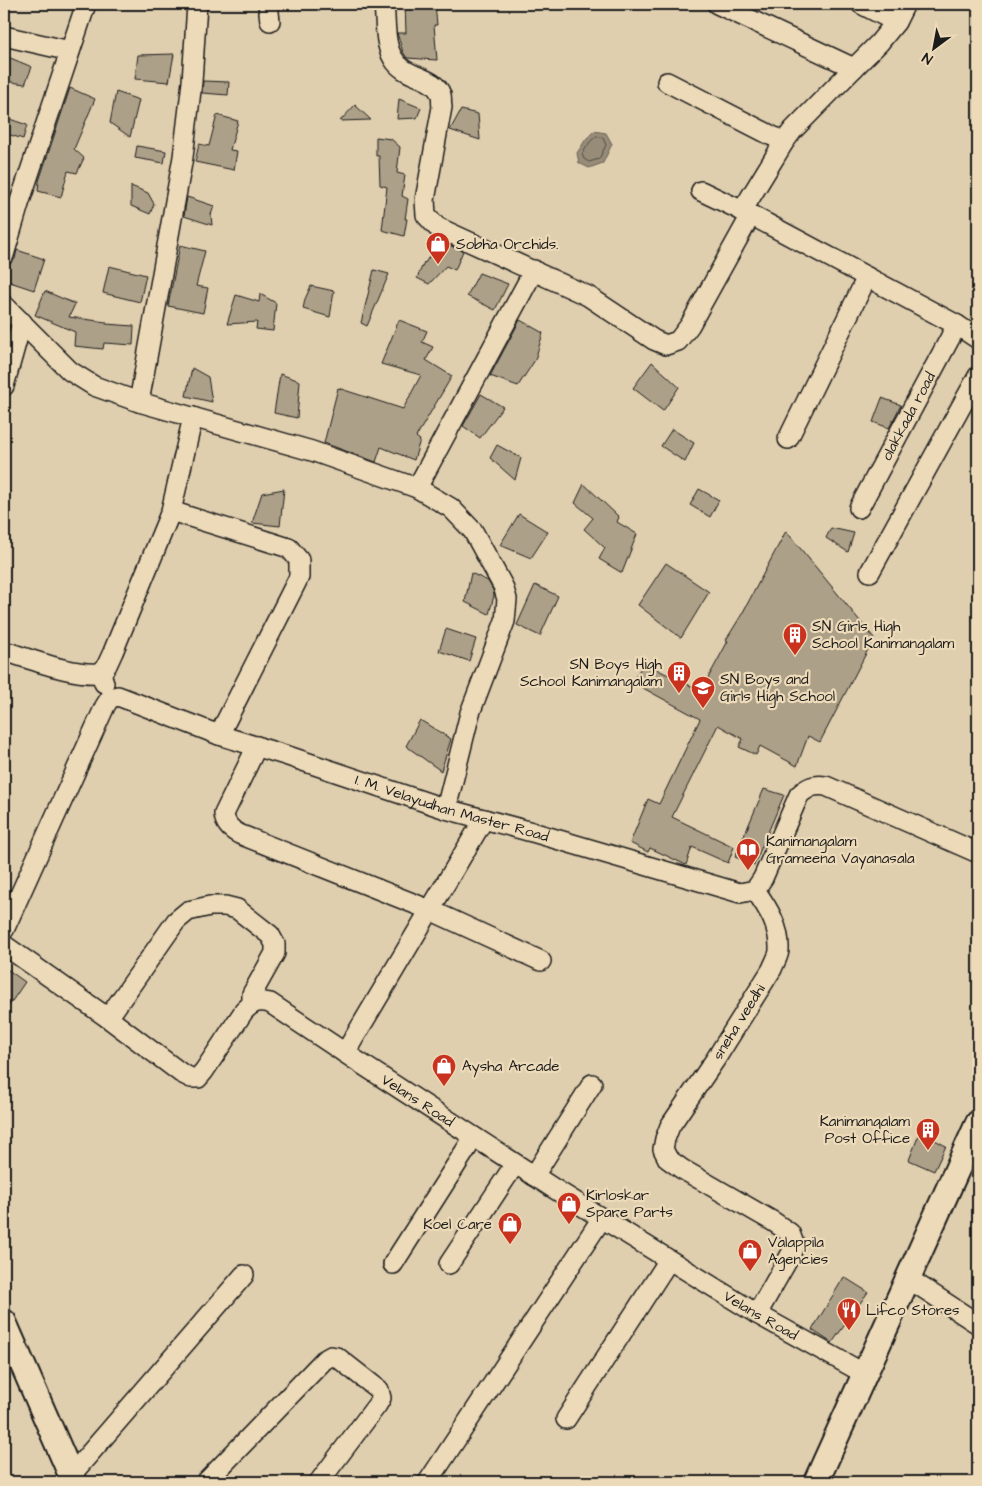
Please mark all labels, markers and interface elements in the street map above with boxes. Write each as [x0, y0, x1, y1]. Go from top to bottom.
north arrow [910, 22, 960, 72]
text: N [918, 47, 937, 69]
shop icon: Sobha Orchids. [425, 231, 451, 265]
place label: Sobha Orchids. [456, 234, 558, 255]
street label: olakkada road [876, 368, 941, 464]
place label: SN Girls High School Kanimangalam [812, 616, 954, 655]
building icon: SN Girls High School Kanimangalam [782, 622, 808, 656]
place label: SN Boys High School Kanimangalam [520, 654, 663, 693]
building icon: SN Boys High School Kanimangalam [666, 660, 692, 694]
place label: SN Boys and Girls High School [720, 669, 835, 708]
school or university icon: SN Boys and Girls High School [690, 675, 716, 709]
street label: I. M. Velayudhan Master Road [353, 769, 552, 847]
place label: Kanimangalam Grameena Vayanasala [766, 831, 915, 870]
library icon: Kanimangalam Grameena Vayanasala [735, 837, 761, 871]
street label: sneha veedhi [707, 980, 771, 1064]
shop icon: Aysha Arcade [431, 1053, 457, 1087]
place label: Aysha Arcade [462, 1056, 559, 1078]
street label: Velans Road [377, 1069, 459, 1132]
place label: Kanimangalam Post Office [820, 1111, 910, 1149]
building icon: Kanimangalam Post Office [915, 1117, 941, 1151]
place label: Kirloskar Spare Parts [586, 1185, 674, 1223]
shop icon: Kirloskar Spare Parts [556, 1191, 582, 1225]
shop icon: Koel Care [497, 1211, 523, 1245]
place label: Koel Care [423, 1214, 492, 1235]
place label: Valappila Agencies [768, 1232, 829, 1271]
shop icon: Valappila Agencies [737, 1238, 763, 1272]
street label: Velans Road [720, 1285, 802, 1346]
restaurant icon: Lifco Stores [836, 1297, 862, 1331]
place label: Lifco Stores [866, 1300, 960, 1321]

